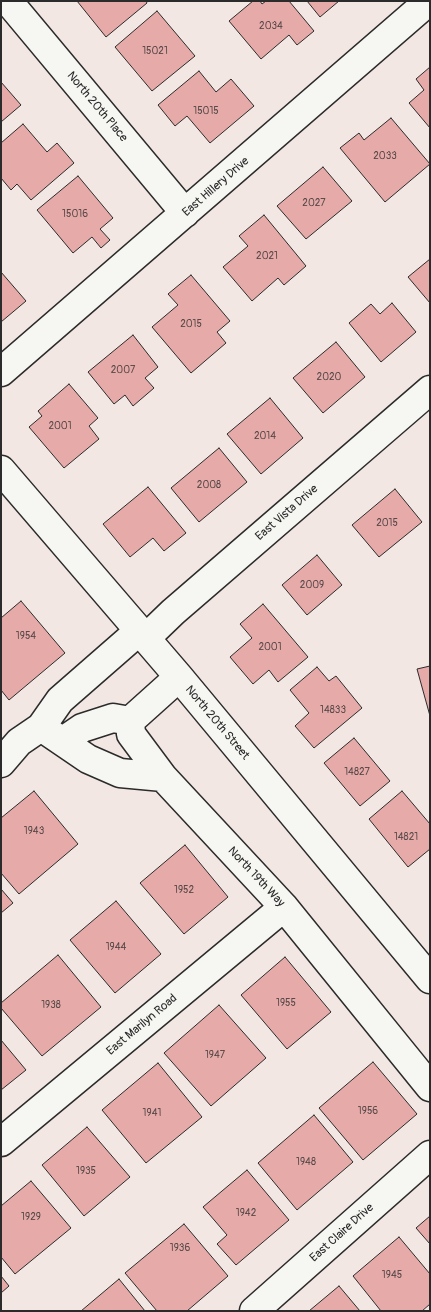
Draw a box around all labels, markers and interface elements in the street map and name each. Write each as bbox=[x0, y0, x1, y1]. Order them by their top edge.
house number: 2034 bbox=[259, 20, 283, 32]
house number: 15021 bbox=[142, 45, 168, 57]
street label: North 20th Place bbox=[64, 69, 130, 145]
house number: 15015 bbox=[193, 105, 219, 117]
house number: 2033 bbox=[373, 150, 397, 162]
street label: East Hillery Drive bbox=[180, 154, 252, 220]
house number: 2027 bbox=[302, 197, 326, 209]
house number: 15016 bbox=[62, 208, 88, 220]
house number: 2021 bbox=[256, 250, 278, 262]
house number: 2015 bbox=[180, 318, 202, 330]
house number: 2007 bbox=[111, 364, 135, 376]
house number: 2020 bbox=[317, 371, 341, 383]
house number: 2001 bbox=[48, 420, 72, 432]
house number: 2014 bbox=[254, 430, 276, 442]
house number: 2008 bbox=[197, 479, 221, 491]
street label: East Vista Drive bbox=[253, 482, 321, 544]
house number: 2015 bbox=[376, 517, 398, 529]
house number: 2009 bbox=[300, 579, 324, 591]
house number: 1954 bbox=[16, 630, 36, 642]
house number: 2001 bbox=[258, 641, 282, 653]
street label: North 20th Street bbox=[182, 683, 252, 763]
house number: 14833 bbox=[320, 704, 346, 716]
house number: 14827 bbox=[344, 766, 370, 778]
house number: 1943 bbox=[24, 825, 44, 837]
house number: 14821 bbox=[394, 831, 418, 843]
street label: North 19th Way bbox=[225, 844, 287, 910]
house number: 1952 bbox=[174, 884, 194, 896]
house number: 1944 bbox=[106, 941, 126, 953]
street label: East Marilyn Road bbox=[104, 991, 180, 1059]
house number: 1955 bbox=[276, 997, 296, 1009]
house number: 1938 bbox=[41, 999, 61, 1011]
house number: 1947 bbox=[205, 1049, 225, 1061]
house number: 1956 bbox=[358, 1105, 378, 1117]
house number: 1941 bbox=[143, 1107, 161, 1119]
house number: 1948 bbox=[296, 1156, 316, 1168]
house number: 1935 bbox=[76, 1165, 96, 1177]
street label: East Claire Drive bbox=[307, 1201, 377, 1265]
house number: 1942 bbox=[236, 1207, 256, 1219]
house number: 1929 bbox=[21, 1211, 41, 1223]
house number: 1936 bbox=[170, 1242, 190, 1254]
house number: 1945 bbox=[382, 1269, 402, 1281]

